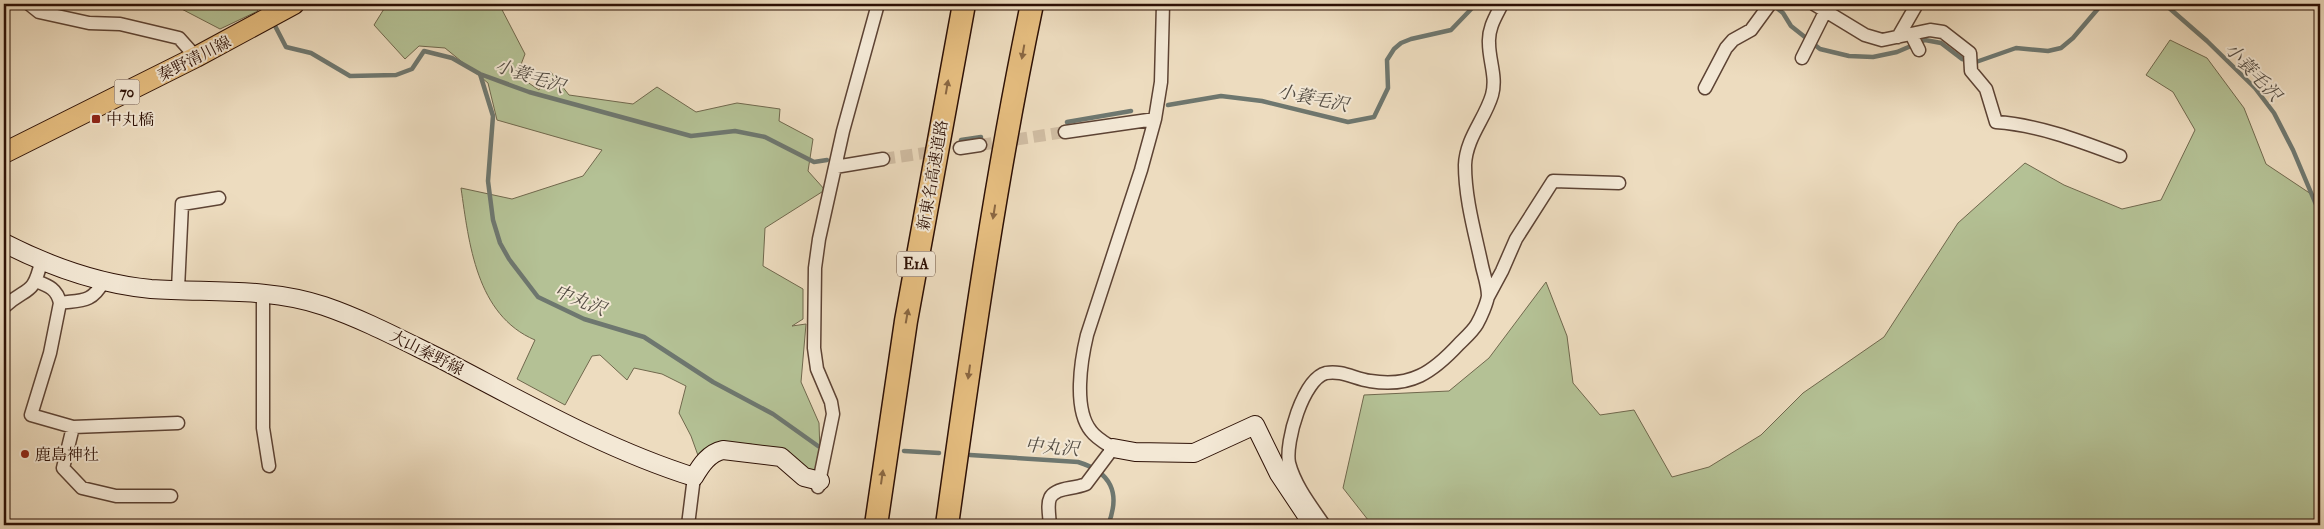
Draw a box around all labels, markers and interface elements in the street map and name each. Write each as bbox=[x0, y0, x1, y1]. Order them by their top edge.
street label: 秦野清川線 bbox=[154, 32, 235, 86]
water label: 小蓑毛沢 bbox=[2220, 38, 2287, 108]
one-way arrow bbox=[1018, 44, 1026, 60]
water label: 小蓑毛沢 bbox=[492, 54, 570, 99]
one-way arrow bbox=[944, 79, 952, 95]
road number: 70 bbox=[114, 80, 140, 104]
water label: 小蓑毛沢 bbox=[1275, 80, 1352, 118]
place label: 中丸橋 bbox=[106, 110, 154, 130]
marker: 中丸橋 bbox=[90, 113, 102, 125]
street label: 新東名高速道路 bbox=[913, 118, 953, 232]
one-way arrow bbox=[989, 204, 997, 220]
road number: E1A bbox=[897, 252, 935, 276]
water label: 中丸沢 bbox=[550, 280, 611, 322]
one-way arrow bbox=[903, 308, 911, 324]
street label: 大山秦野線 bbox=[386, 326, 467, 380]
one-way arrow bbox=[964, 364, 972, 380]
water label: 中丸沢 bbox=[1024, 434, 1082, 461]
place label: 鹿島神社 bbox=[35, 445, 99, 465]
marker: 鹿島神社 bbox=[19, 448, 31, 460]
one-way arrow bbox=[879, 469, 887, 485]

